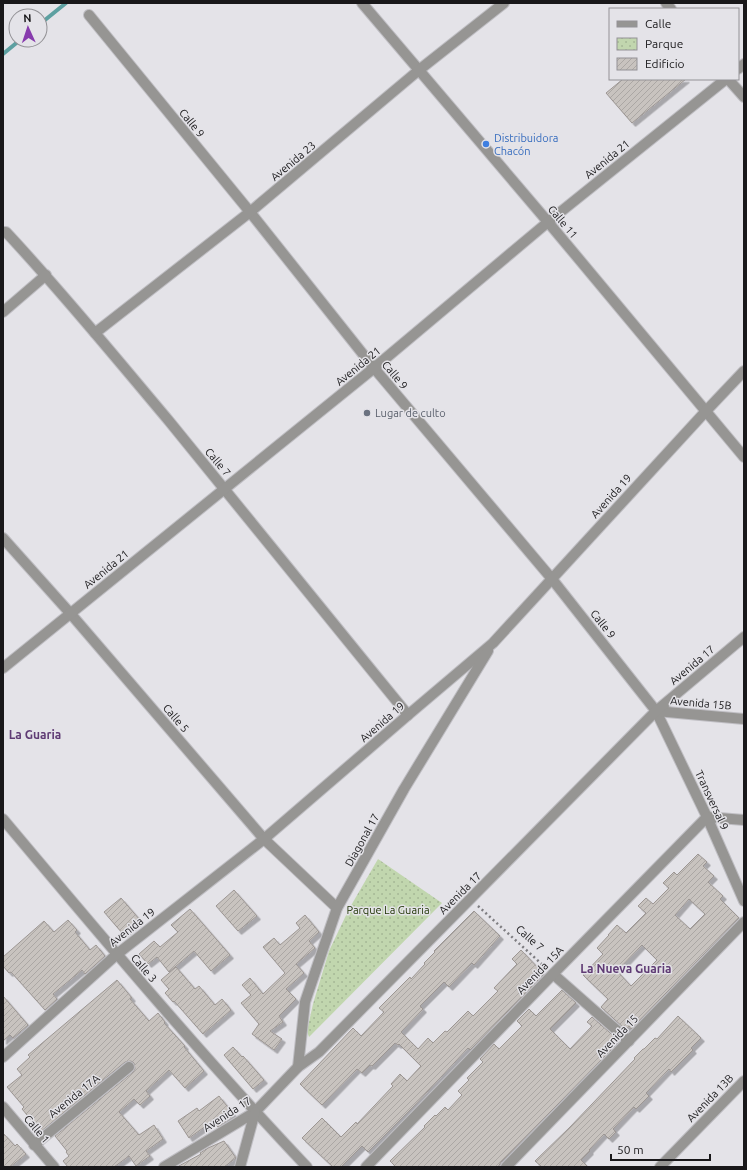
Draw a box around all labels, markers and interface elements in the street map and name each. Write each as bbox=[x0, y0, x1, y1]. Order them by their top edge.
north arrow bbox=[8, 8, 48, 48]
legend bbox=[609, 8, 739, 80]
text: N bbox=[23, 12, 32, 24]
text: Calle bbox=[645, 17, 671, 30]
text: Parque bbox=[645, 37, 683, 50]
text: Edificio bbox=[645, 57, 685, 70]
street label: Calle 9 bbox=[177, 106, 207, 140]
place label: Distribuidora Chacón bbox=[494, 132, 558, 157]
street label: Avenida 21 bbox=[582, 137, 632, 181]
street label: Avenida 23 bbox=[268, 139, 318, 183]
marker: Distribuidora Chacón bbox=[481, 139, 491, 149]
street label: Calle 11 bbox=[546, 203, 580, 241]
street label: Avenida 21 bbox=[333, 344, 383, 388]
street label: Calle 9 bbox=[380, 359, 410, 391]
place label: Lugar de culto bbox=[375, 407, 446, 419]
marker: Lugar de culto bbox=[362, 408, 372, 418]
street label: Calle 7 bbox=[203, 446, 233, 478]
street label: Avenida 19 bbox=[588, 472, 634, 520]
street label: Avenida 21 bbox=[81, 547, 131, 591]
street label: Calle 9 bbox=[588, 607, 618, 641]
street label: Avenida 17 bbox=[667, 643, 717, 687]
street label: Avenida 15B bbox=[670, 694, 732, 712]
street label: Avenida 19 bbox=[358, 700, 406, 744]
street label: Calle 5 bbox=[161, 702, 191, 734]
district label: La Guaria bbox=[9, 728, 61, 741]
street label: Transversal 9 bbox=[693, 768, 731, 832]
street label: Diagonal 17 bbox=[343, 811, 381, 869]
street label: Avenida 17 bbox=[437, 870, 483, 916]
park label: Parque La Guaria bbox=[346, 904, 430, 916]
street label: Avenida 19 bbox=[107, 906, 157, 948]
street label: Calle 7 bbox=[514, 923, 546, 953]
street label: Avenida 15A bbox=[514, 943, 566, 996]
street label: Calle 3 bbox=[129, 952, 159, 984]
district label: La Nueva Guaria bbox=[580, 962, 672, 975]
street label: Avenida 15 bbox=[594, 1012, 640, 1060]
street label: Avenida 17A bbox=[46, 1071, 102, 1120]
street label: Avenida 13B bbox=[684, 1072, 736, 1124]
street label: Avenida 17 bbox=[201, 1094, 253, 1134]
street label: Calle 1 bbox=[22, 1113, 52, 1145]
scale bar bbox=[611, 1136, 710, 1162]
text: 50 m bbox=[617, 1143, 644, 1156]

